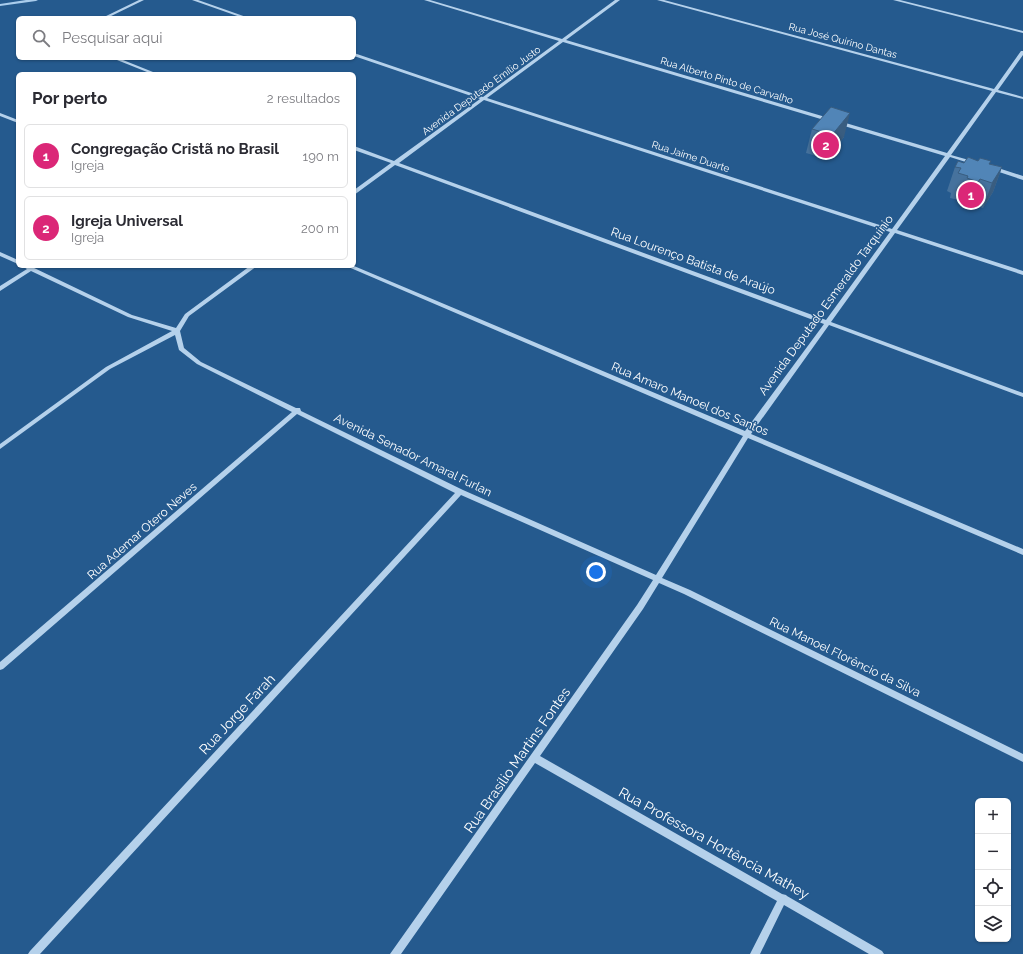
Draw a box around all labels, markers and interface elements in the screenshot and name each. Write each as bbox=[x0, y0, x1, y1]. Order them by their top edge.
search box bbox=[16, 16, 356, 60]
street label: Rua José Quirino Dantas bbox=[788, 21, 898, 60]
icon: search bbox=[30, 27, 52, 49]
text: Pesquisar aqui bbox=[62, 29, 162, 47]
street label: Avenida Deputado Emílio Justo bbox=[420, 44, 543, 137]
street label: Rua Alberto Pinto de Carvalho bbox=[659, 55, 795, 106]
text: Por perto bbox=[32, 88, 107, 108]
text: 2 resultados bbox=[267, 91, 340, 106]
pin: 2 bbox=[813, 130, 839, 160]
street label: Rua Jaime Duarte bbox=[650, 139, 731, 174]
text: Congregação Cristã no Brasil bbox=[71, 140, 279, 158]
text: 1 bbox=[43, 149, 49, 164]
text: 190 m bbox=[303, 149, 339, 164]
text: Igreja bbox=[71, 158, 104, 173]
pin: 1 bbox=[958, 180, 984, 210]
text: Igreja Universal bbox=[71, 212, 183, 230]
street label: Avenida Deputado Esmeraldo Tarquínio bbox=[756, 212, 896, 398]
text: 2 bbox=[42, 221, 50, 236]
text: 200 m bbox=[301, 221, 339, 236]
street label: Rua Lourenço Batista de Araújo bbox=[609, 225, 777, 297]
text: Igreja bbox=[71, 230, 104, 245]
street label: Rua Amaro Manoel dos Santos bbox=[609, 359, 771, 439]
street label: Avenida Senador Amaral Furlan bbox=[332, 411, 494, 499]
street label: Rua Ademar Otero Neves bbox=[84, 480, 200, 582]
your location bbox=[586, 562, 606, 582]
street label: Rua Manoel Florêncio da Silva bbox=[767, 614, 923, 700]
street label: Rua Jorge Farah bbox=[196, 671, 278, 757]
street label: Rua Brasílio Martins Fontes bbox=[461, 684, 574, 836]
street label: Rua Professora Hortência Mathey bbox=[616, 784, 812, 902]
map controls bbox=[975, 798, 1011, 942]
button: + bbox=[975, 798, 1011, 834]
button: − bbox=[975, 834, 1011, 870]
button: locate bbox=[975, 870, 1011, 906]
button: layers bbox=[975, 906, 1011, 942]

